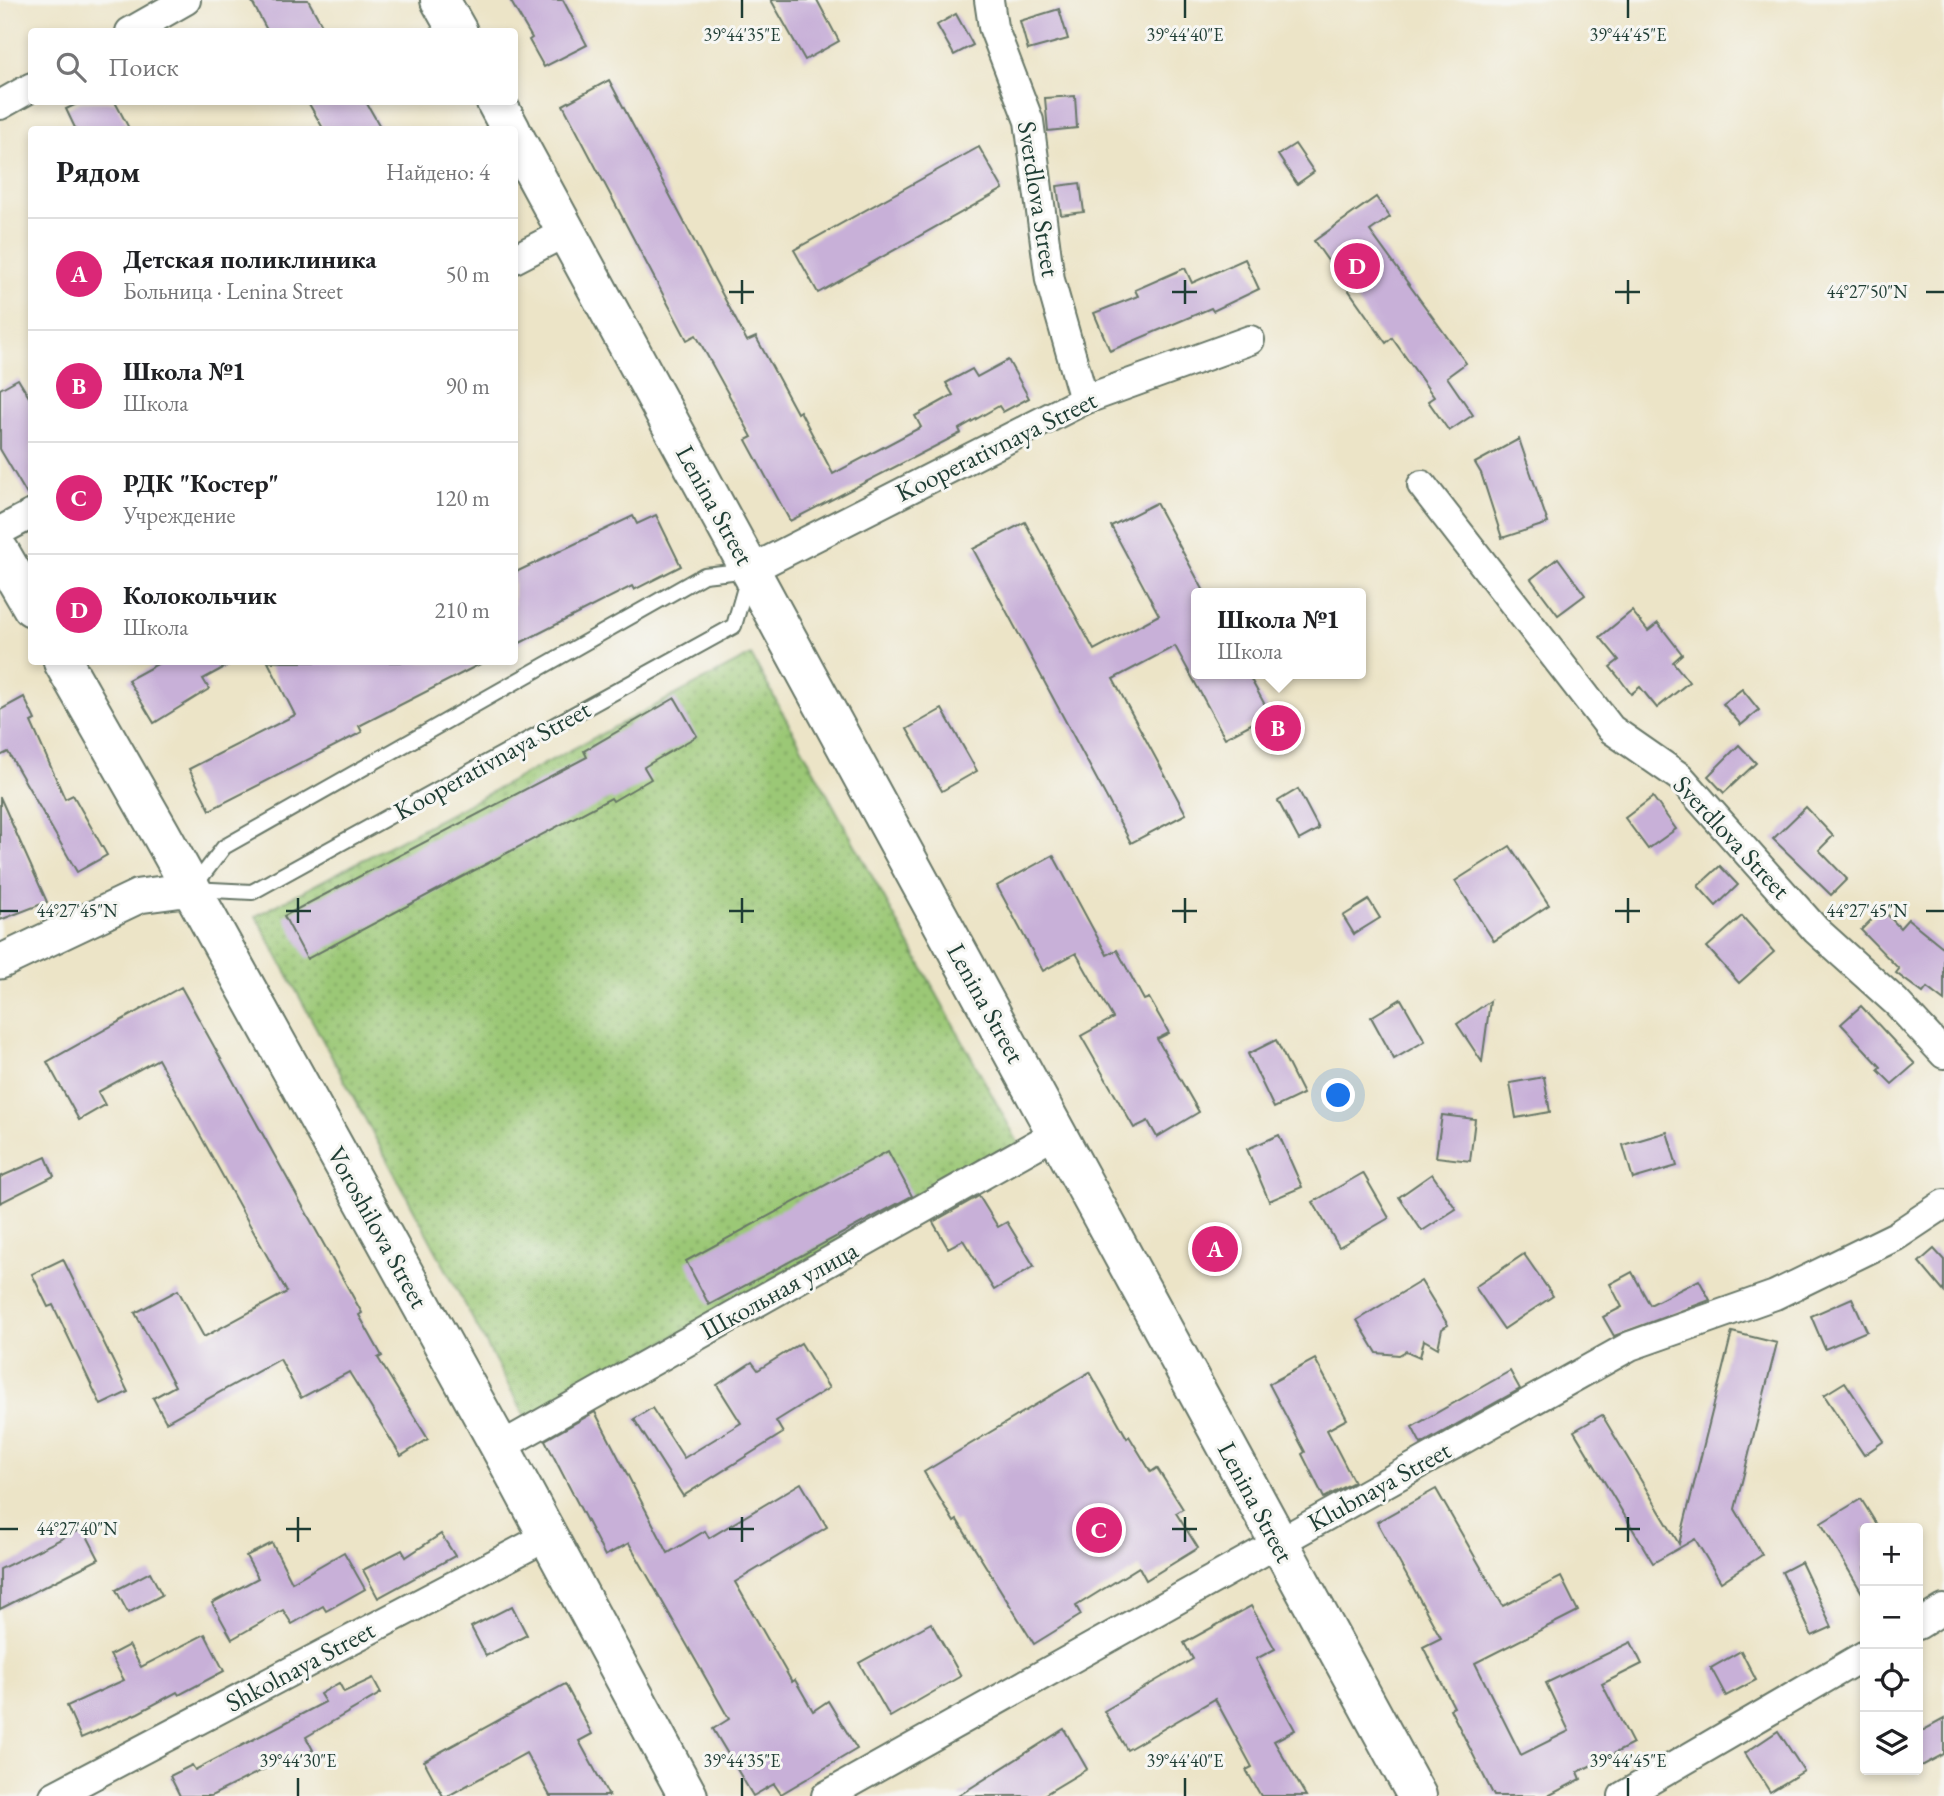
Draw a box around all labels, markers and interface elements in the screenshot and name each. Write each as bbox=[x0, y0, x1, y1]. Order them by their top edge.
text: 39°44'35"E bbox=[704, 23, 780, 46]
text: 39°44'40"E bbox=[1147, 23, 1223, 46]
text: 39°44'45"E bbox=[1590, 23, 1666, 46]
search box bbox=[28, 28, 518, 105]
icon: search bbox=[52, 48, 90, 86]
text: Поиск bbox=[108, 50, 179, 84]
street label: Sverdlova Street bbox=[1010, 119, 1068, 279]
text: Рядом bbox=[56, 152, 140, 191]
text: Найдено: 4 bbox=[386, 157, 490, 187]
pin: D bbox=[1334, 240, 1380, 292]
text: Детская поликлиника bbox=[123, 242, 377, 276]
text: A bbox=[71, 259, 87, 289]
text: 50 m bbox=[445, 259, 490, 289]
text: Больница · Lenina Street bbox=[123, 276, 343, 306]
text: 44°27'50"N bbox=[1827, 280, 1908, 303]
text: Школа №1 bbox=[123, 354, 246, 388]
text: B bbox=[72, 371, 86, 401]
text: 90 m bbox=[445, 371, 490, 401]
street label: Kooperativnaya Street bbox=[890, 383, 1102, 509]
text: Школа bbox=[123, 388, 188, 418]
street label: Lenina Street bbox=[668, 439, 762, 571]
text: РДК "Костер" bbox=[123, 466, 279, 500]
text: C bbox=[71, 483, 87, 513]
text: 120 m bbox=[434, 483, 490, 513]
text: Учреждение bbox=[123, 500, 236, 530]
text: Колокольчик bbox=[123, 578, 277, 612]
popup bbox=[1191, 588, 1366, 679]
text: D bbox=[70, 595, 88, 625]
text: 210 m bbox=[434, 595, 490, 625]
text: Школа №1 bbox=[1217, 602, 1340, 636]
text: Школа bbox=[123, 612, 188, 642]
text: Школа bbox=[1217, 636, 1283, 666]
street label: Kooperativnaya Street bbox=[388, 692, 596, 828]
pin: B bbox=[1255, 702, 1301, 754]
street label: Sverdlova Street bbox=[1666, 768, 1798, 906]
text: 44°27'45"N bbox=[37, 899, 118, 922]
text: 44°27'45"N bbox=[1827, 899, 1908, 922]
street label: Lenina Street bbox=[939, 937, 1033, 1069]
your location bbox=[1321, 1078, 1355, 1112]
street label: Voroshilova Street bbox=[320, 1140, 436, 1314]
pin: A bbox=[1192, 1223, 1238, 1275]
street label: Школьная улица bbox=[694, 1232, 864, 1347]
street label: Klubnaya Street bbox=[1301, 1433, 1457, 1539]
street label: Lenina Street bbox=[1210, 1436, 1302, 1568]
pin: C bbox=[1076, 1504, 1122, 1556]
text: 44°27'40"N bbox=[37, 1517, 118, 1540]
map controls bbox=[1860, 1523, 1923, 1775]
button: + bbox=[1860, 1523, 1923, 1586]
button: − bbox=[1860, 1586, 1923, 1649]
street label: Shkolnaya Street bbox=[220, 1613, 380, 1719]
button: locate bbox=[1860, 1649, 1923, 1712]
button: layers bbox=[1860, 1712, 1923, 1775]
text: 39°44'30"E bbox=[260, 1749, 336, 1772]
text: 39°44'35"E bbox=[704, 1749, 780, 1772]
text: 39°44'40"E bbox=[1147, 1749, 1223, 1772]
text: 39°44'45"E bbox=[1590, 1749, 1666, 1772]

